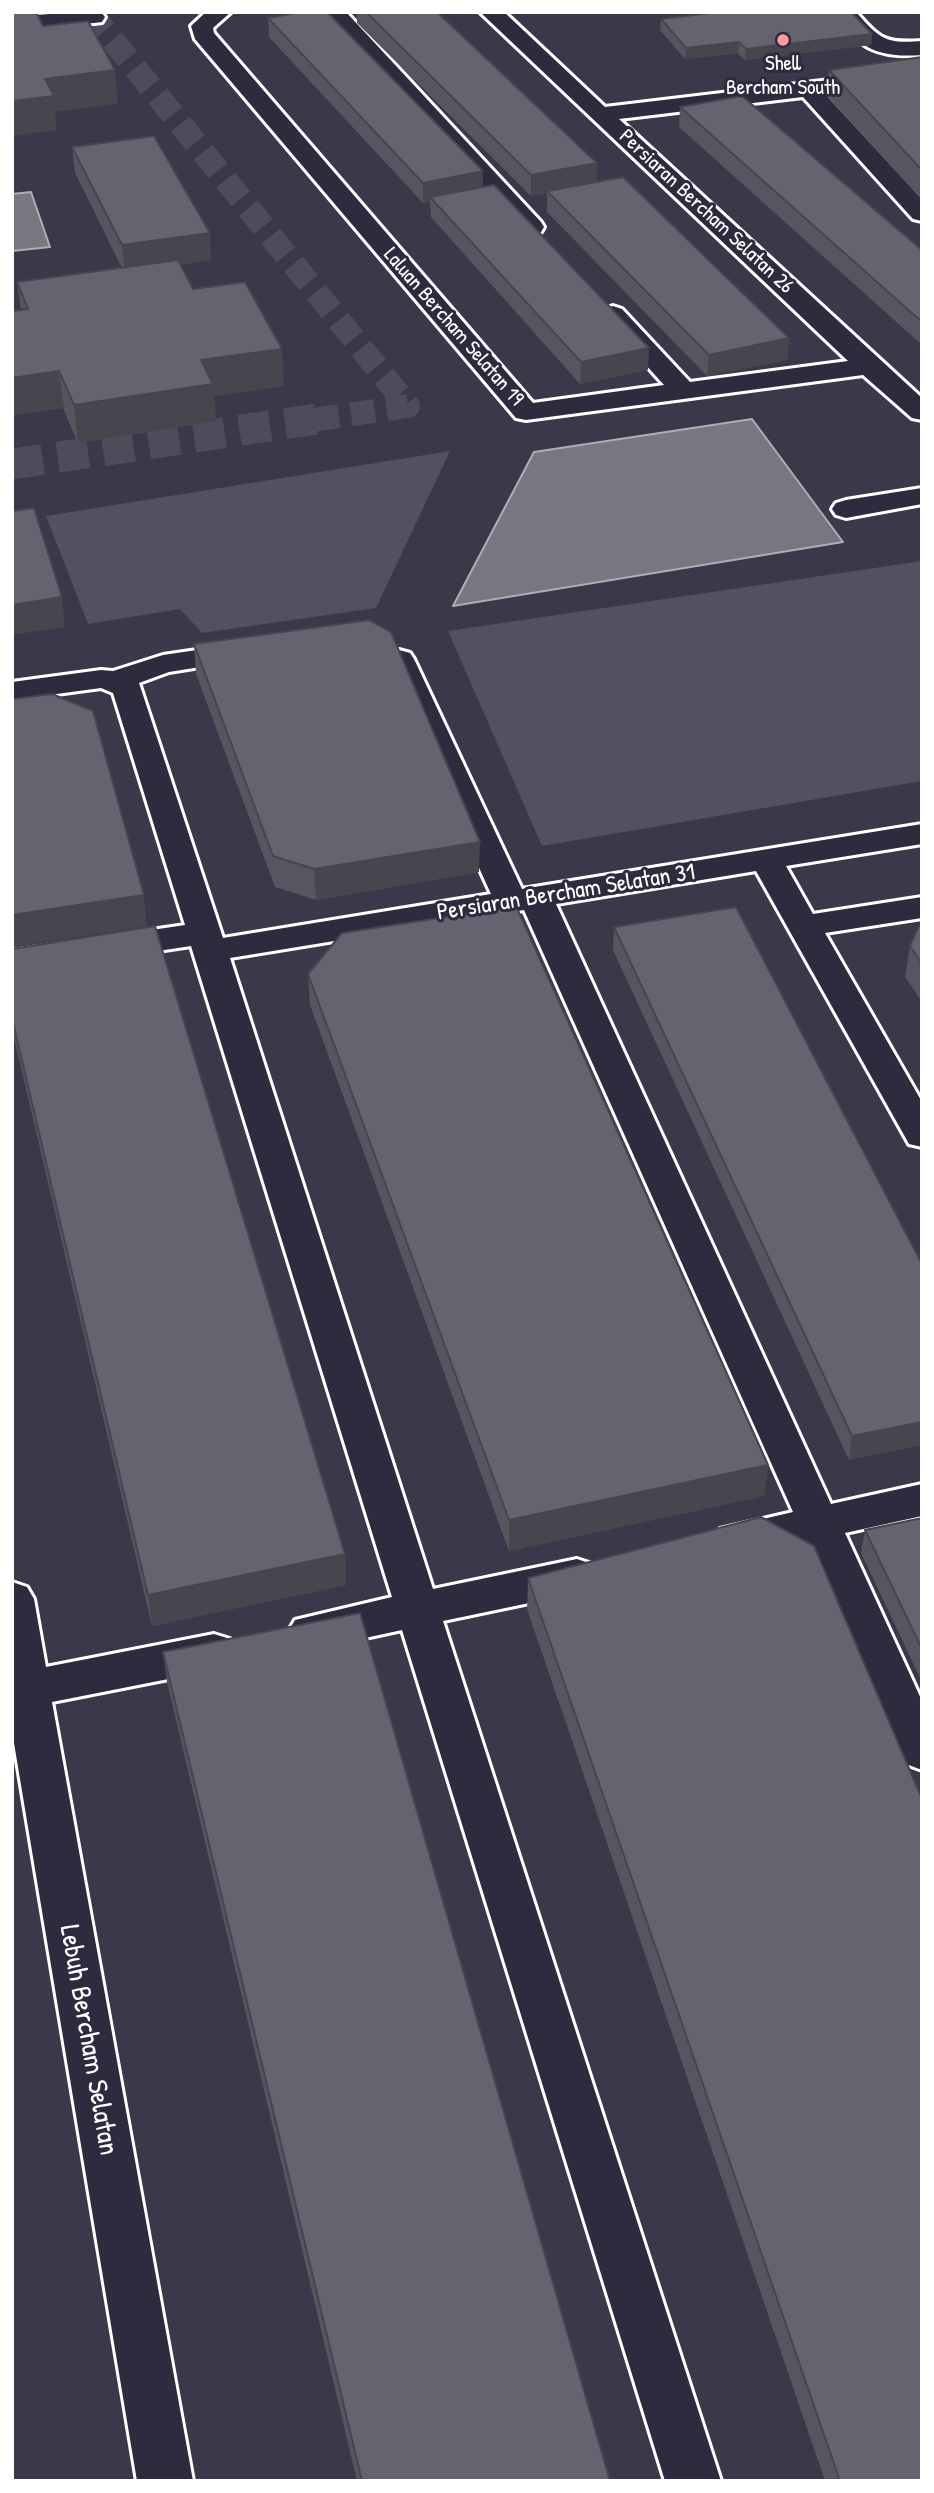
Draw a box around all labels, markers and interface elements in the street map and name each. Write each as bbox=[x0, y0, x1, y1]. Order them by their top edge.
marker: Shell Bercham South bbox=[775, 32, 791, 48]
place label: Shell Bercham South bbox=[726, 51, 840, 101]
street label: Persiaran Bercham Selatan 26 bbox=[614, 125, 798, 299]
street label: Laluan Bercham Selatan 19 bbox=[378, 243, 528, 411]
street label: Persiaran Bercham Selatan 31 bbox=[435, 858, 697, 928]
street label: Lebuh Bercham Selatan bbox=[51, 1922, 125, 2158]

